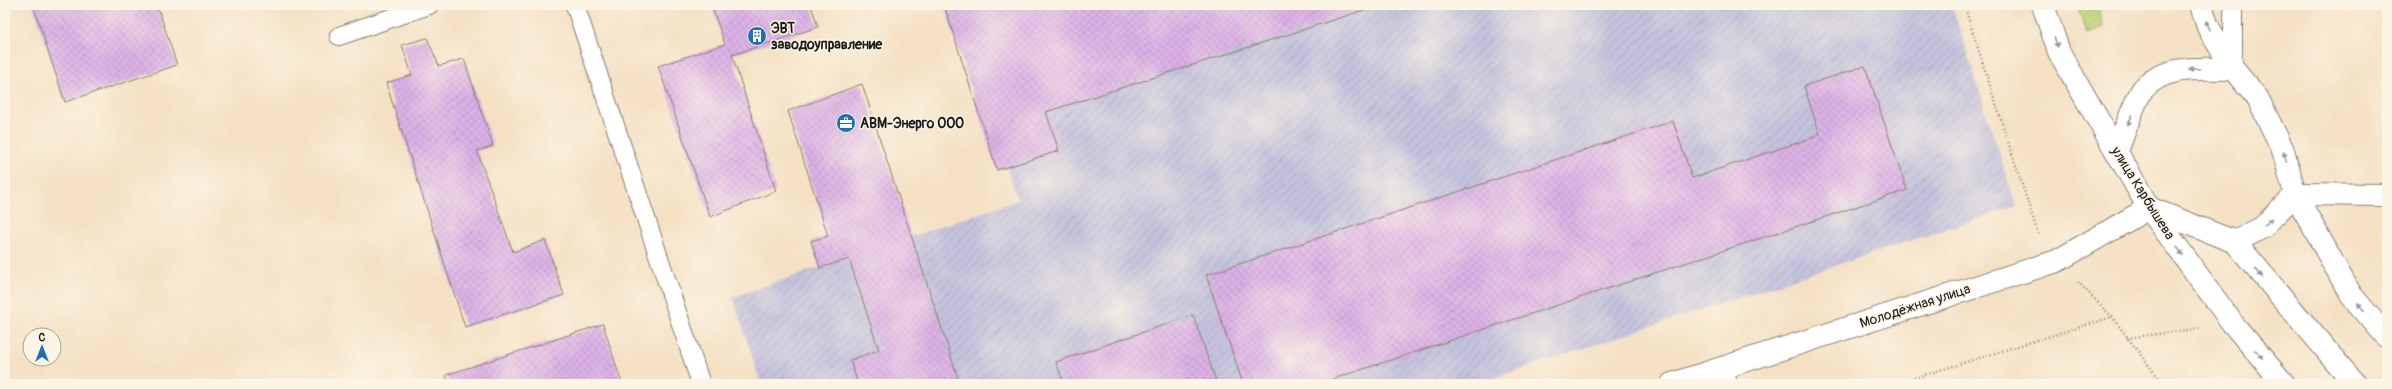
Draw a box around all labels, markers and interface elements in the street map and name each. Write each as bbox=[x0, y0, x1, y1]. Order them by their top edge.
place label: ЭВТ заводоуправление bbox=[771, 20, 883, 53]
one-way arrow bbox=[2205, 20, 2211, 31]
building icon: ЭВТ заводоуправление bbox=[746, 25, 768, 47]
one-way arrow bbox=[2053, 36, 2059, 48]
one-way arrow bbox=[2187, 66, 2200, 72]
office icon: АВМ-Энерго ООО bbox=[835, 112, 857, 134]
place label: АВМ-Энерго ООО bbox=[860, 115, 964, 132]
one-way arrow bbox=[2126, 115, 2132, 127]
street label: улица Карбышева bbox=[2107, 143, 2178, 243]
one-way arrow bbox=[2282, 150, 2288, 162]
one-way arrow bbox=[2263, 217, 2273, 227]
one-way arrow bbox=[2176, 245, 2184, 256]
one-way arrow bbox=[2255, 267, 2264, 278]
street label: Молодёжная улица bbox=[1858, 280, 1972, 332]
one-way arrow bbox=[2357, 302, 2366, 312]
north arrow bbox=[22, 327, 62, 367]
text: С bbox=[39, 331, 46, 344]
one-way arrow bbox=[2254, 349, 2263, 359]

